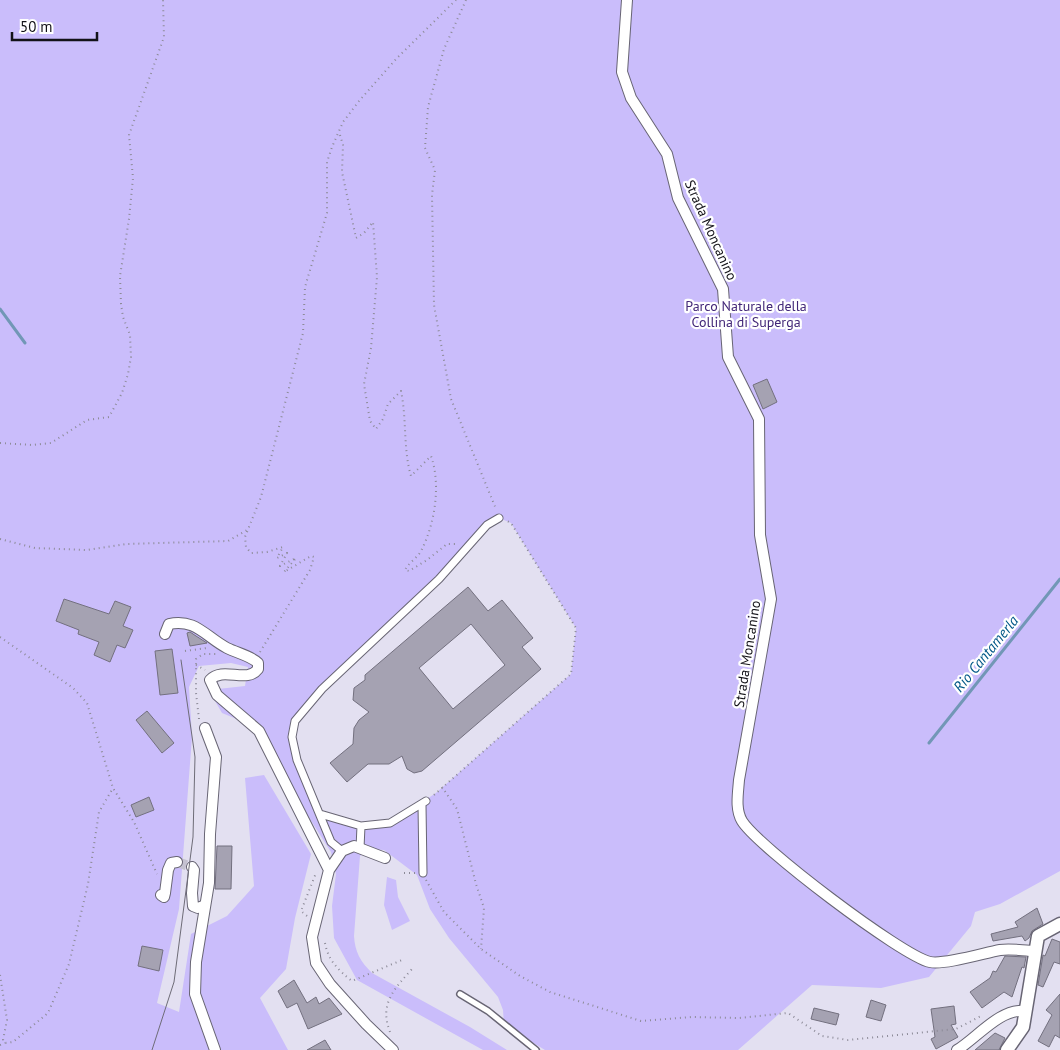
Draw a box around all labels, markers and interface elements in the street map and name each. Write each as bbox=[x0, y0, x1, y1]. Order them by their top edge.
scale bar bbox=[12, 10, 98, 42]
text: 50 m bbox=[20, 17, 53, 36]
street label: Strada Moncanino bbox=[681, 177, 741, 283]
park label: Parco Naturale della Collina di Superga bbox=[685, 297, 807, 331]
street label: Strada Moncanino bbox=[730, 599, 764, 709]
water label: Rio Cantamerla bbox=[949, 611, 1023, 696]

